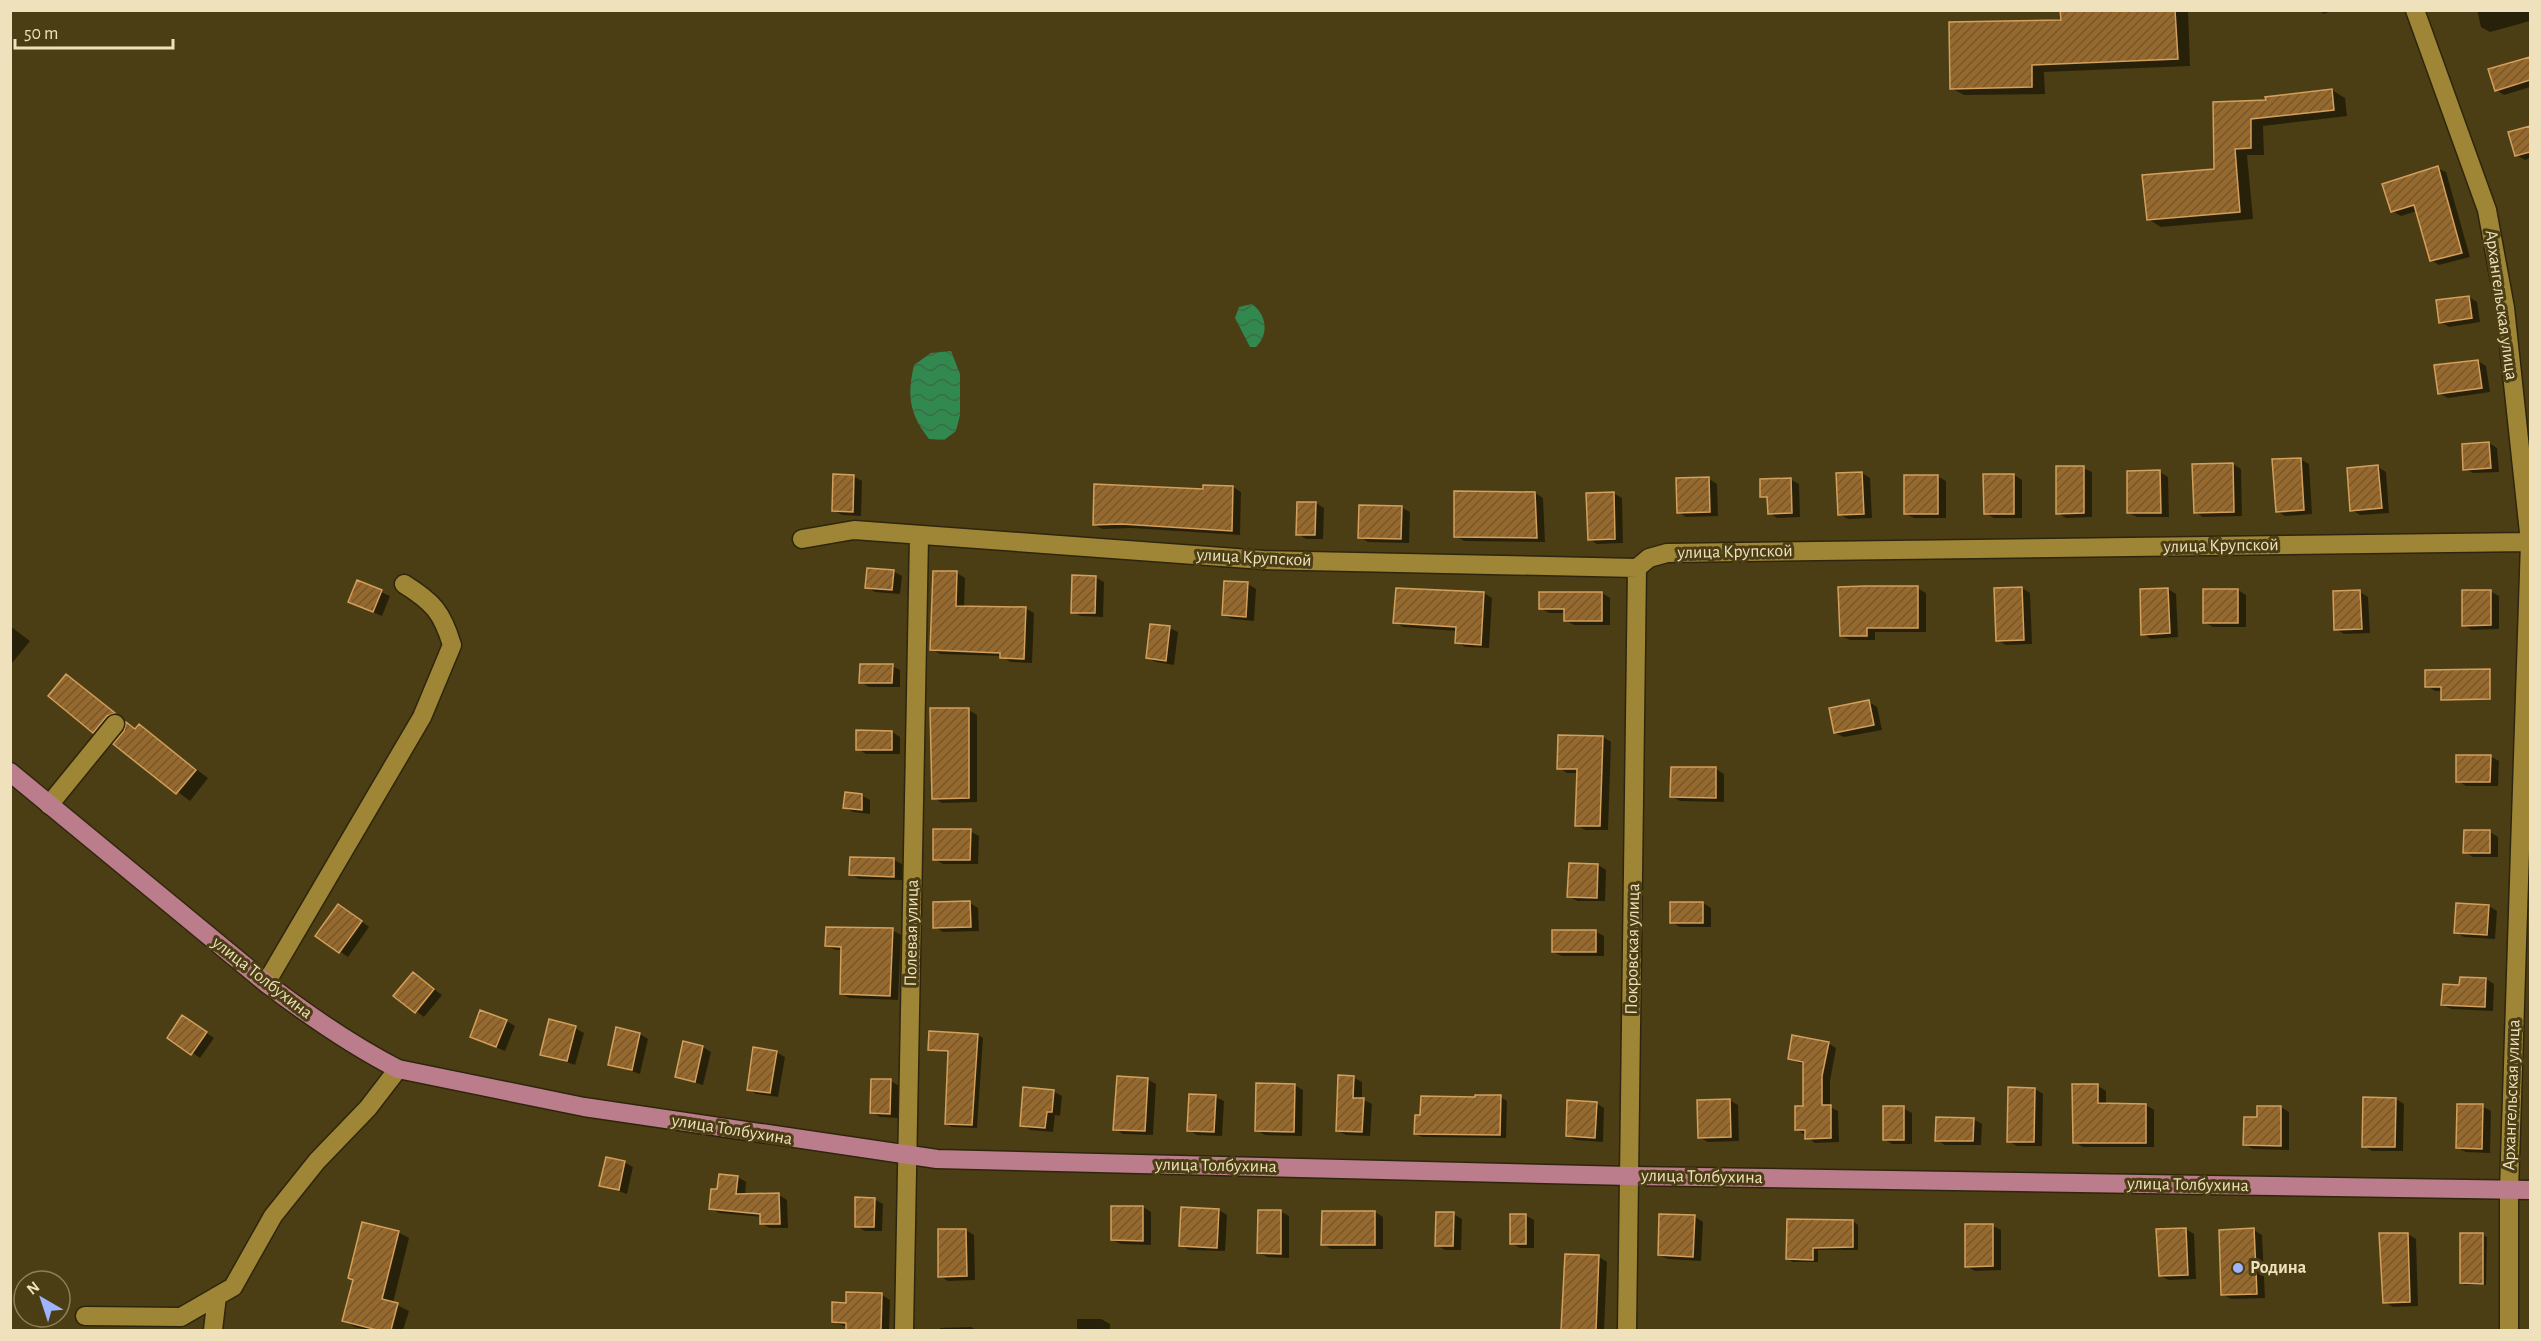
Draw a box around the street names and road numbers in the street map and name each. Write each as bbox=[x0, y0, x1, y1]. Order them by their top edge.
street label: Архангельская улица bbox=[2482, 229, 2520, 381]
street label: улица Крупской bbox=[2162, 536, 2279, 556]
street label: улица Крупской bbox=[1676, 542, 1793, 562]
street label: улица Крупской bbox=[1195, 546, 1312, 570]
street label: Полевая улица bbox=[902, 879, 922, 987]
street label: Покровская улица bbox=[1623, 883, 1643, 1015]
street label: улица Толбухина bbox=[208, 932, 316, 1023]
street label: Архангельская улица bbox=[2500, 1019, 2524, 1171]
street label: улица Толбухина bbox=[670, 1110, 794, 1148]
street label: улица Толбухина bbox=[1154, 1155, 1277, 1176]
street label: улица Толбухина bbox=[1640, 1166, 1763, 1187]
street label: улица Толбухина bbox=[2126, 1174, 2249, 1195]

